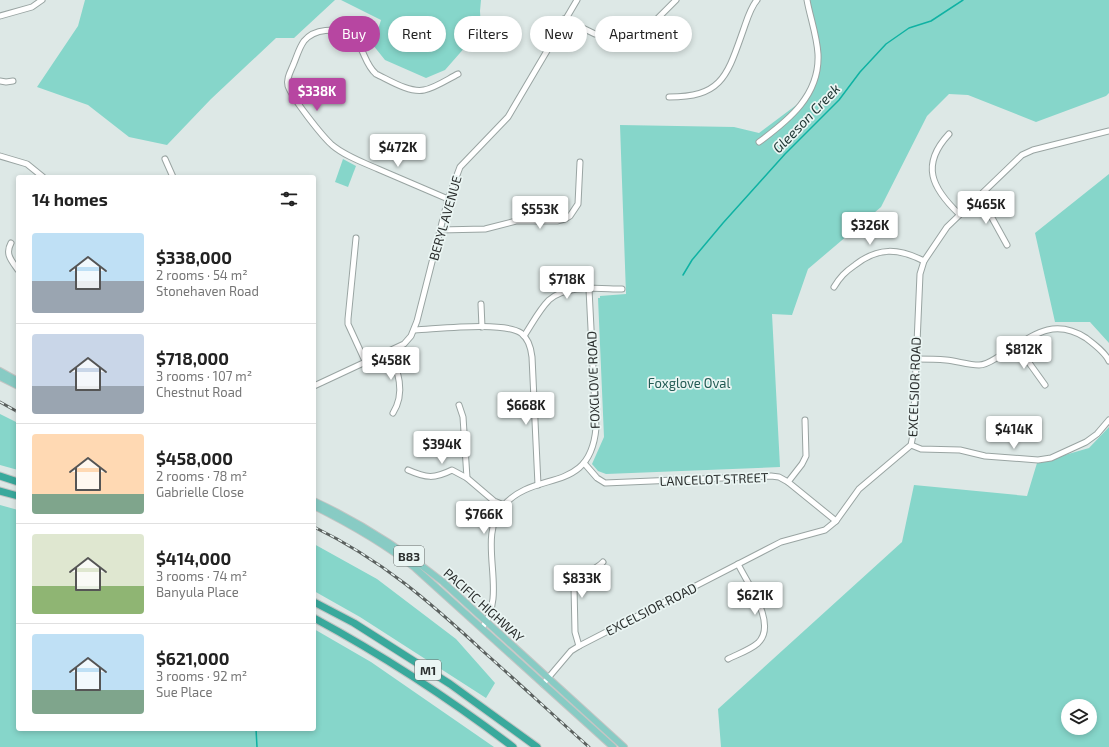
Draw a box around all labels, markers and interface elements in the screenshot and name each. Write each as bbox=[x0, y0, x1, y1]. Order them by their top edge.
chip: Buy bbox=[328, 16, 380, 52]
chip: Rent bbox=[388, 16, 446, 52]
chip: Filters bbox=[454, 16, 522, 52]
chip: New bbox=[530, 16, 587, 52]
chip: Apartment bbox=[595, 16, 692, 52]
pin: $338K bbox=[289, 78, 345, 112]
water label: Gleeson Creek bbox=[769, 80, 843, 156]
text: $338K bbox=[298, 83, 336, 99]
pin: $472K bbox=[370, 134, 426, 168]
text: $472K bbox=[379, 139, 417, 155]
street label: BERYL AVENUE bbox=[425, 174, 465, 262]
icon: filters bbox=[278, 188, 300, 210]
text: 14 homes bbox=[32, 189, 108, 209]
pin: $465K bbox=[958, 191, 1014, 225]
pin: $553K bbox=[512, 196, 568, 230]
text: $465K bbox=[967, 196, 1005, 212]
text: $553K bbox=[521, 201, 559, 217]
pin: $326K bbox=[842, 212, 898, 246]
text: $326K bbox=[851, 217, 889, 233]
text: $338,000 bbox=[156, 247, 232, 267]
icon: home bbox=[64, 249, 112, 297]
pin: $718K bbox=[539, 266, 595, 300]
text: 2 rooms · 54 m² bbox=[156, 267, 248, 283]
text: $718K bbox=[549, 271, 585, 287]
text: Stonehaven Road bbox=[156, 283, 259, 299]
street label: FOXGLOVE ROAD bbox=[583, 331, 603, 429]
pin: $812K bbox=[996, 336, 1052, 370]
street label: EXCELSIOR ROAD bbox=[904, 337, 924, 437]
text: $812K bbox=[1005, 341, 1043, 357]
pin: $458K bbox=[363, 347, 419, 381]
text: $718,000 bbox=[156, 348, 229, 368]
icon: home bbox=[64, 350, 112, 398]
text: $458K bbox=[371, 352, 411, 368]
text: 3 rooms · 107 m² bbox=[156, 368, 252, 384]
park label: Foxglove Oval bbox=[648, 375, 730, 391]
text: Chestnut Road bbox=[156, 384, 242, 400]
pin: $668K bbox=[498, 392, 554, 426]
text: $668K bbox=[506, 397, 546, 413]
pin: $414K bbox=[986, 416, 1042, 450]
text: $414K bbox=[995, 421, 1033, 437]
pin: $394K bbox=[414, 431, 470, 465]
text: $394K bbox=[422, 436, 462, 452]
text: $458,000 bbox=[156, 448, 233, 468]
icon: home bbox=[64, 450, 112, 498]
text: 2 rooms · 78 m² bbox=[156, 468, 247, 484]
street label: LANCELOT STREET bbox=[659, 469, 769, 489]
text: Gabrielle Close bbox=[156, 484, 244, 500]
pin: $766K bbox=[456, 501, 512, 535]
text: $766K bbox=[465, 506, 503, 522]
road number: B83 bbox=[394, 546, 424, 566]
text: $414,000 bbox=[156, 548, 231, 568]
icon: home bbox=[64, 550, 112, 598]
street label: PACIFIC HIGHWAY bbox=[441, 565, 528, 646]
pin: $833K bbox=[554, 565, 610, 599]
text: 3 rooms · 74 m² bbox=[156, 568, 247, 584]
text: $833K bbox=[563, 570, 601, 586]
street label: EXCELSIOR ROAD bbox=[603, 579, 699, 639]
pin: $621K bbox=[727, 582, 783, 616]
text: Banyula Place bbox=[156, 584, 239, 600]
text: $621K bbox=[737, 587, 773, 603]
text: $621,000 bbox=[156, 648, 229, 668]
icon: home bbox=[64, 650, 112, 698]
road number: M1 bbox=[415, 660, 441, 680]
text: 3 rooms · 92 m² bbox=[156, 668, 247, 684]
text: Sue Place bbox=[156, 684, 213, 700]
map controls bbox=[1061, 699, 1097, 735]
button: layers bbox=[1061, 699, 1097, 735]

